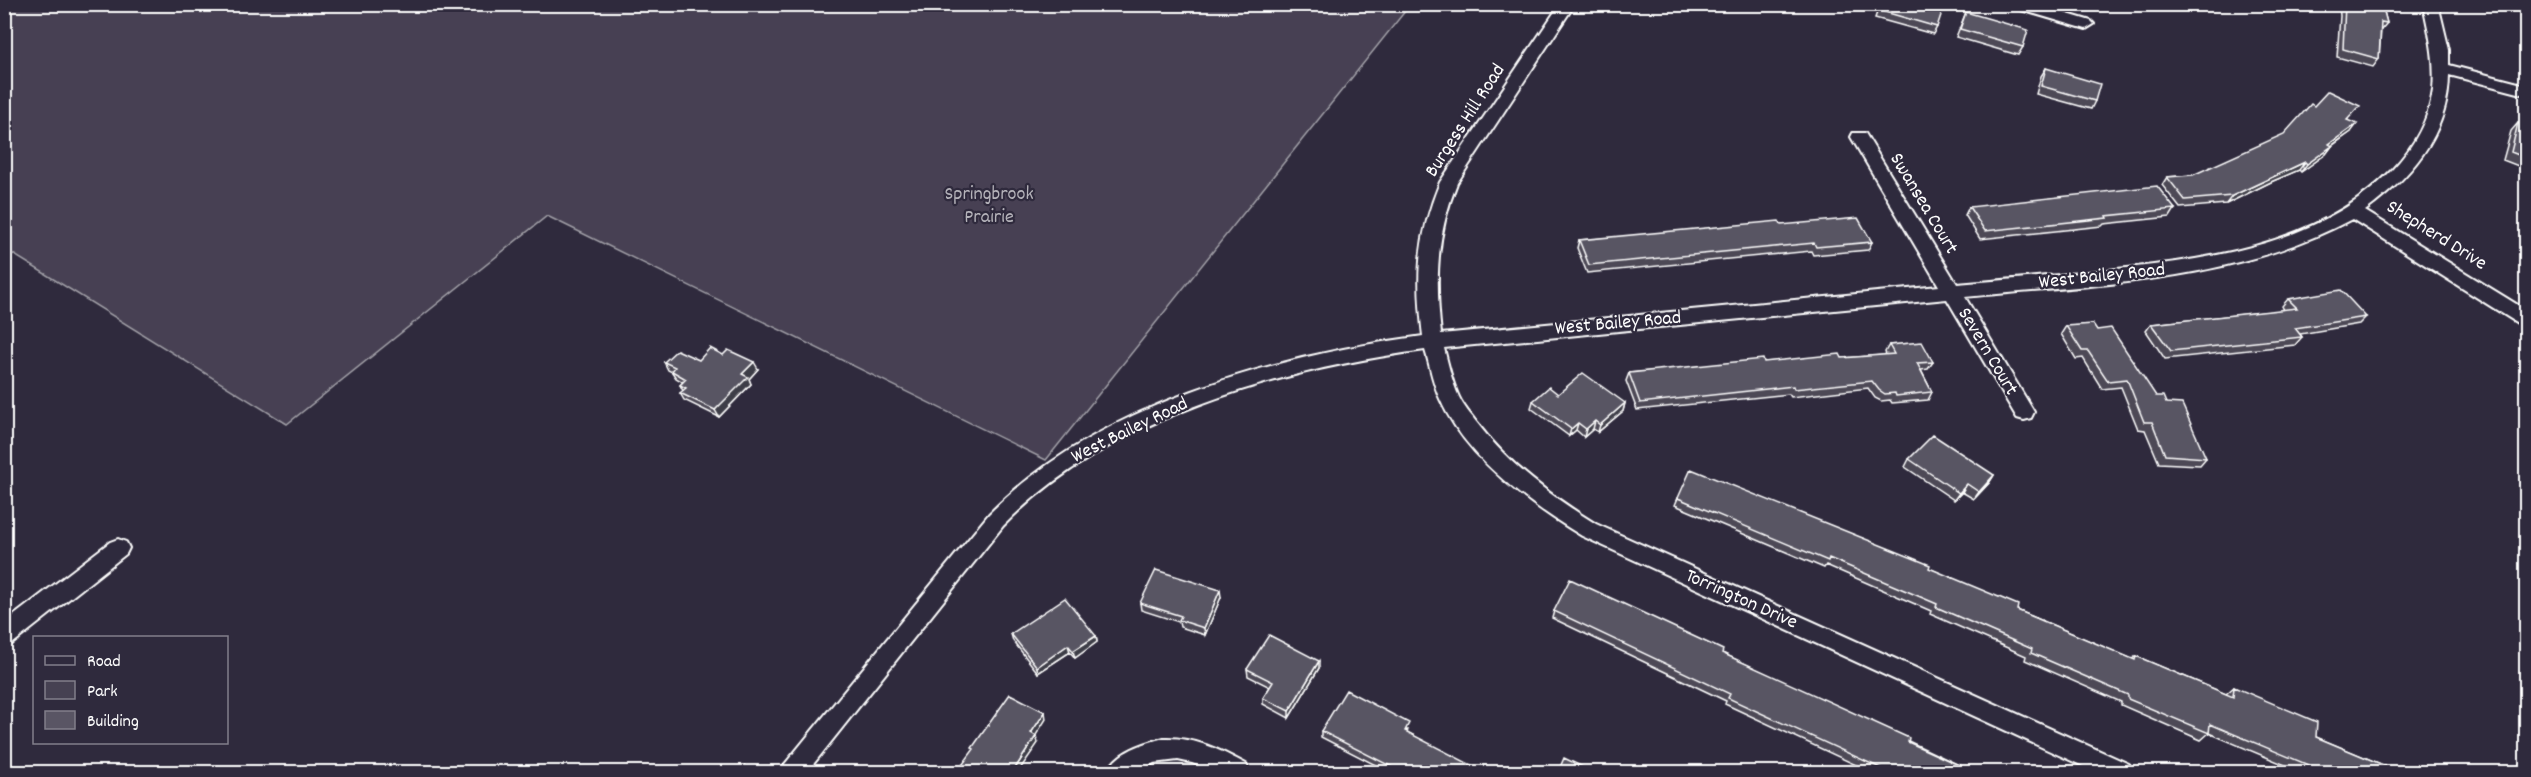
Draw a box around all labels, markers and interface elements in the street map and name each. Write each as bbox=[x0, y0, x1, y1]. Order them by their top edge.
street label: Burgess Hill Road bbox=[1419, 59, 1513, 183]
street label: Swansea Court bbox=[1882, 148, 1964, 260]
park label: Springbrook Prairie bbox=[944, 181, 1034, 232]
street label: Shepherd Drive bbox=[2380, 194, 2492, 278]
street label: West Bailey Road bbox=[2037, 256, 2167, 298]
street label: Severn Court bbox=[1950, 303, 2024, 401]
street label: West Bailey Road bbox=[1554, 305, 1682, 343]
street label: West Bailey Road bbox=[1067, 391, 1193, 471]
street label: Torrington Drive bbox=[1680, 563, 1802, 637]
legend bbox=[33, 636, 228, 744]
text: Road bbox=[87, 650, 121, 675]
text: Park bbox=[87, 680, 118, 705]
text: Building bbox=[87, 710, 139, 735]

